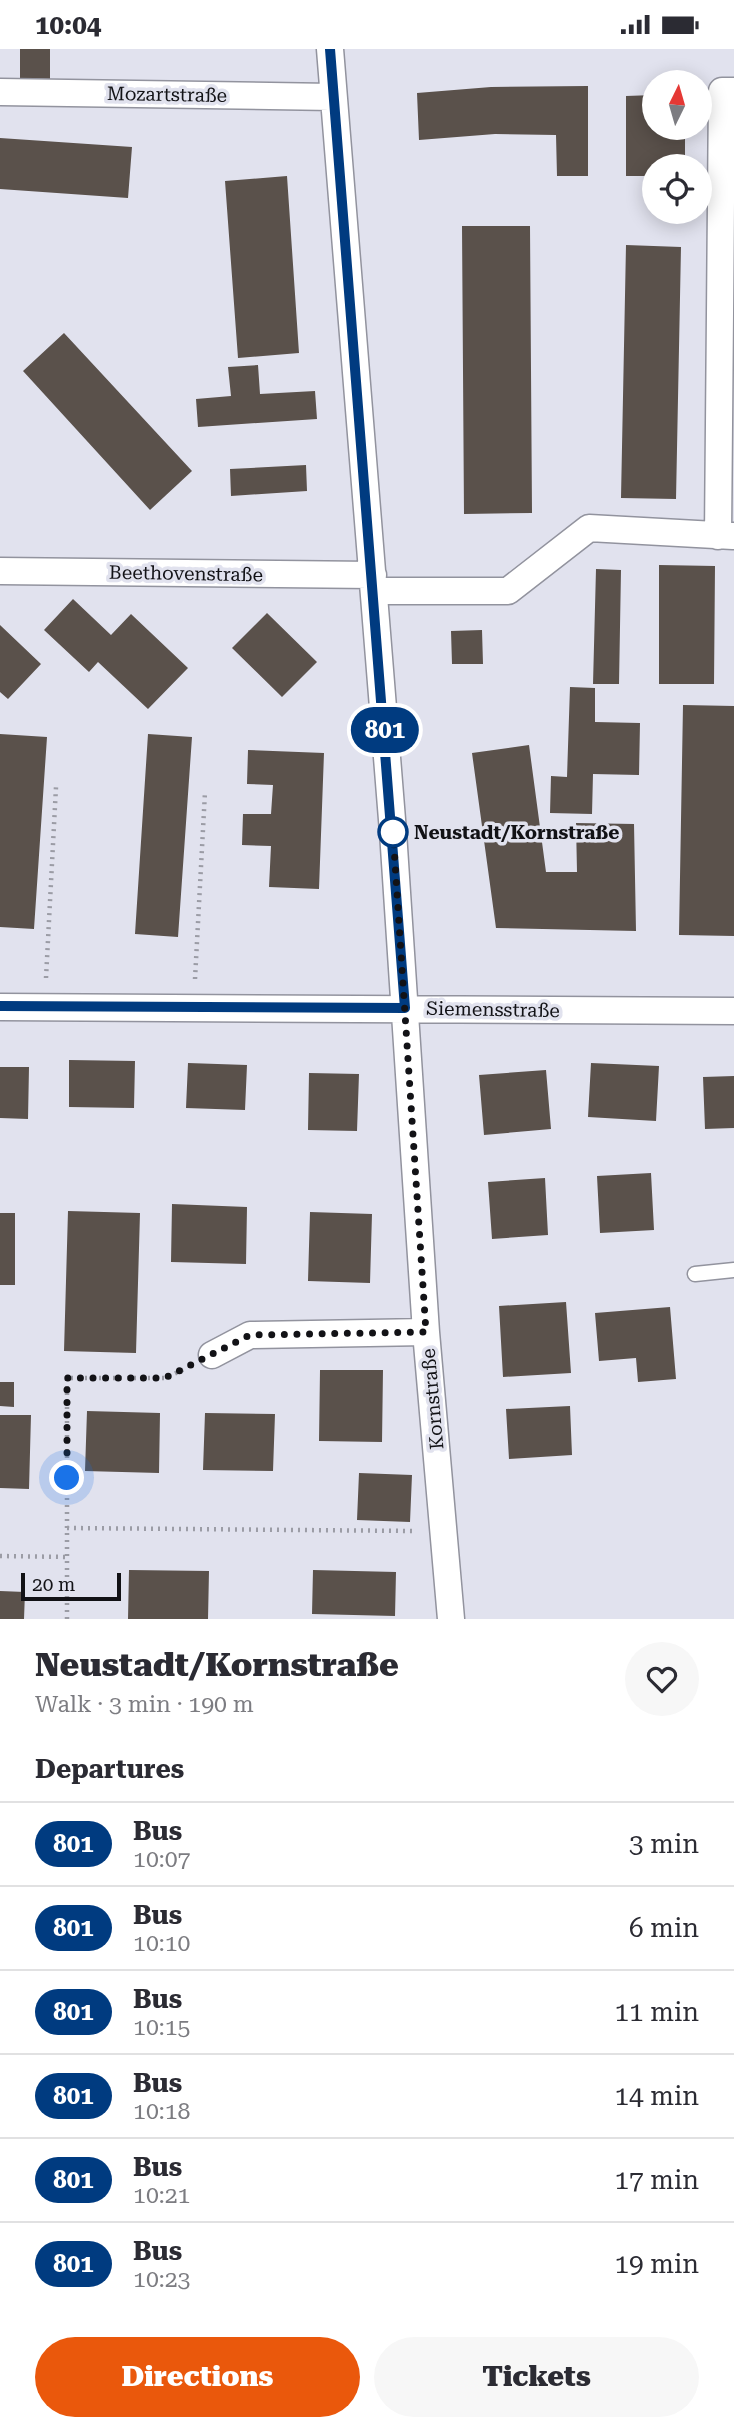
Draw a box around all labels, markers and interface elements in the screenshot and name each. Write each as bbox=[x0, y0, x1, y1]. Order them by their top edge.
text: 10:04 bbox=[35, 10, 101, 40]
north arrow bbox=[642, 70, 712, 140]
map controls bbox=[642, 70, 712, 224]
street label: Mozartstraße bbox=[107, 82, 227, 107]
button: locate bbox=[642, 154, 712, 224]
street label: Beethovenstraße bbox=[109, 561, 263, 586]
line badge: 801 bbox=[345, 707, 425, 753]
text: 801 bbox=[365, 716, 405, 744]
marker: Neustadt/Kornstraße bbox=[378, 817, 408, 847]
place label: Neustadt/Kornstraße bbox=[414, 821, 619, 844]
street label: Siemensstraße bbox=[426, 997, 560, 1022]
street label: Kornstraße bbox=[417, 1347, 448, 1451]
your location bbox=[49, 1460, 84, 1495]
scale bar bbox=[21, 1570, 121, 1602]
text: 20 m bbox=[32, 1573, 75, 1596]
button: heart bbox=[625, 1642, 699, 1716]
text: Neustadt/Kornstraße bbox=[35, 1645, 399, 1684]
text: Walk · 3 min · 190 m bbox=[35, 1691, 254, 1718]
text: Departures bbox=[35, 1754, 184, 1784]
text: Bus bbox=[133, 1816, 182, 1846]
text: 3 min bbox=[629, 1829, 699, 1859]
text: 801 bbox=[53, 1830, 94, 1858]
text: 10:07 bbox=[133, 1846, 190, 1873]
text: Bus bbox=[133, 1900, 182, 1930]
text: 6 min bbox=[629, 1913, 699, 1943]
text: 801 bbox=[53, 1914, 94, 1942]
text: 10:10 bbox=[133, 1930, 190, 1957]
text: Bus bbox=[133, 1984, 182, 2014]
text: 11 min bbox=[615, 1997, 699, 2027]
text: 801 bbox=[53, 1998, 94, 2026]
text: 10:15 bbox=[133, 2014, 190, 2041]
text: Bus bbox=[133, 2068, 182, 2098]
text: 14 min bbox=[615, 2081, 699, 2111]
text: 801 bbox=[53, 2082, 94, 2110]
text: 10:18 bbox=[133, 2098, 190, 2125]
text: Bus bbox=[133, 2152, 182, 2182]
text: 17 min bbox=[615, 2165, 699, 2195]
text: 801 bbox=[53, 2166, 94, 2194]
text: 10:21 bbox=[133, 2182, 190, 2209]
text: Bus bbox=[133, 2236, 182, 2266]
text: 19 min bbox=[615, 2249, 699, 2279]
text: 801 bbox=[53, 2250, 94, 2278]
text: 10:23 bbox=[133, 2266, 190, 2293]
button: Directions bbox=[35, 2337, 360, 2417]
button: Tickets bbox=[374, 2337, 699, 2417]

